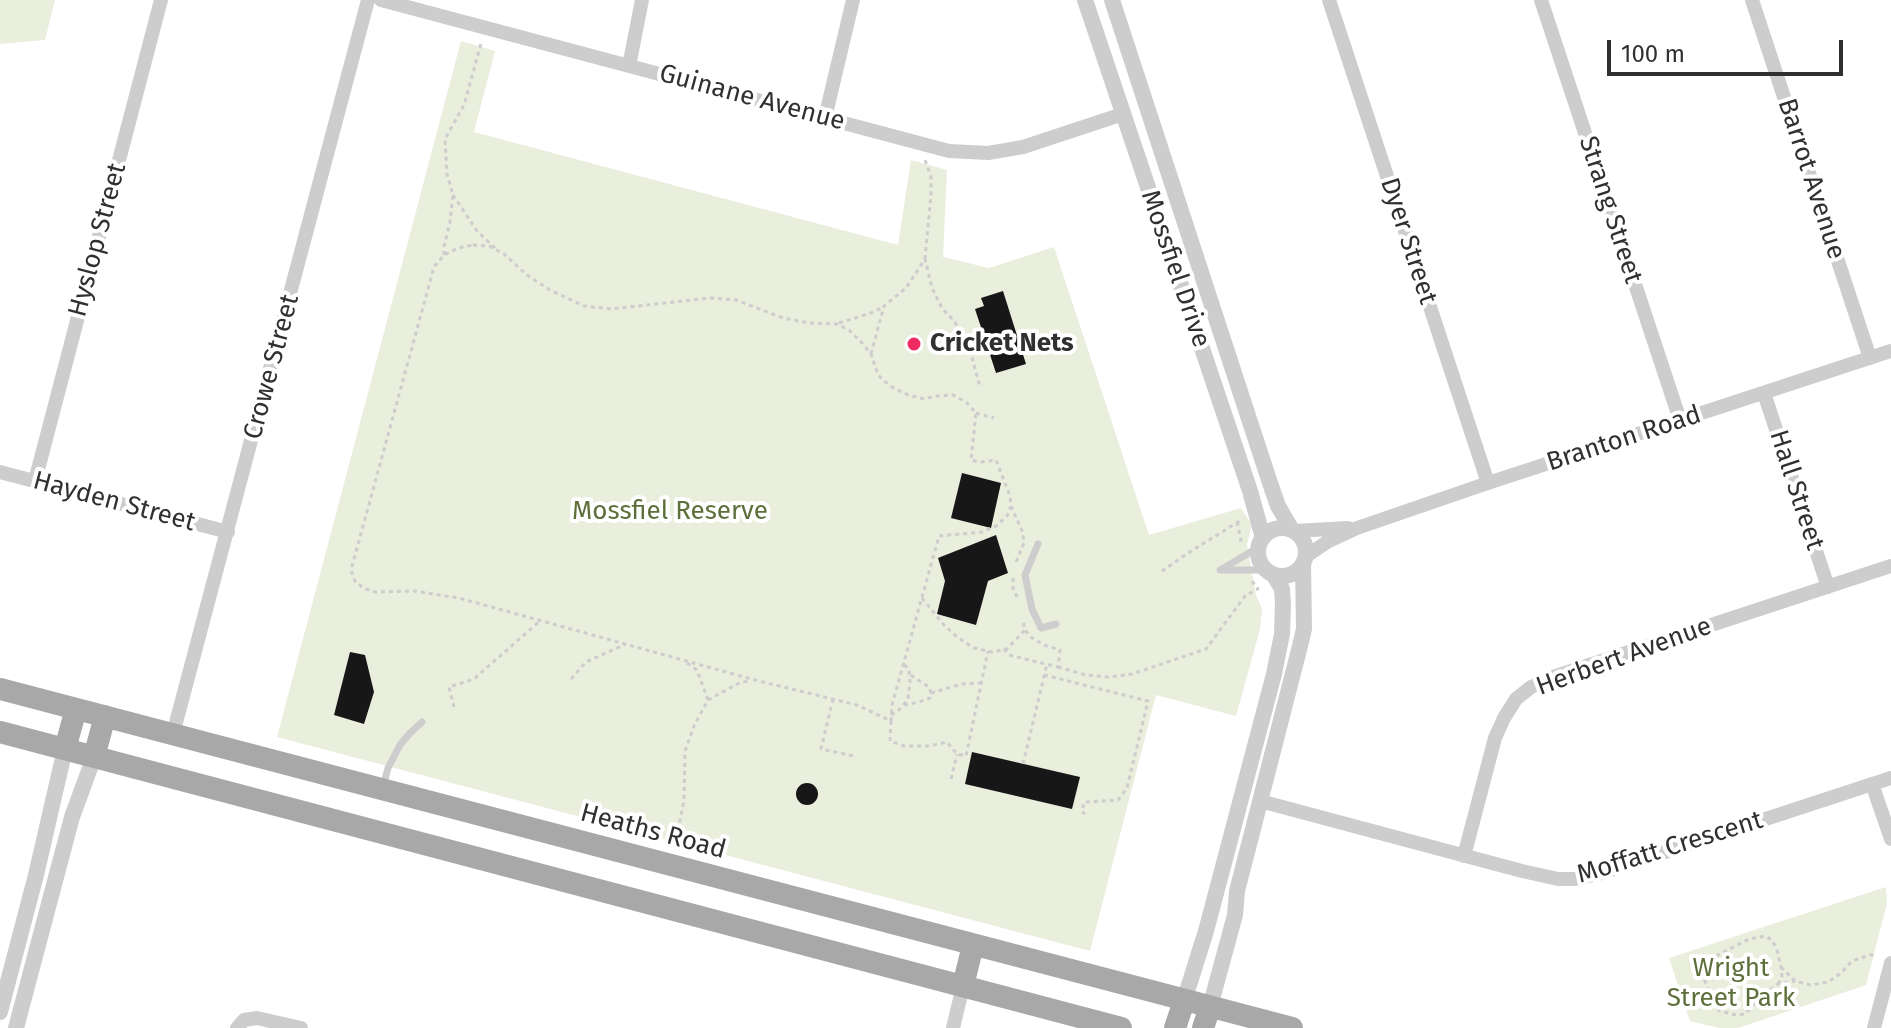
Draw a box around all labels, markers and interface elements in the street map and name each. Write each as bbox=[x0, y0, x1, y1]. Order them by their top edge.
scale bar bbox=[1611, 24, 1847, 74]
text: 100 m bbox=[1621, 40, 1685, 68]
street label: Guinane Avenue bbox=[656, 58, 848, 138]
street label: Barrot Avenue bbox=[1770, 95, 1852, 263]
street label: Strang Street bbox=[1572, 132, 1648, 288]
street label: Hyslop Street bbox=[62, 160, 134, 320]
street label: Dyer Street bbox=[1373, 174, 1443, 308]
street label: Mossfiel Drive bbox=[1134, 186, 1216, 352]
street label: Crowe Street bbox=[238, 291, 306, 443]
place label: Cricket Nets bbox=[930, 328, 1074, 360]
marker: Cricket Nets bbox=[905, 335, 923, 353]
street label: Branton Road bbox=[1543, 399, 1705, 479]
street label: Hall Street bbox=[1762, 426, 1830, 554]
street label: Hayden Street bbox=[30, 465, 198, 539]
park label: Mossfiel Reserve bbox=[572, 496, 768, 528]
street label: Herbert Avenue bbox=[1532, 611, 1716, 703]
street label: Heaths Road bbox=[577, 798, 729, 866]
street label: Moffatt Crescent bbox=[1573, 805, 1767, 891]
park label: Wright Street Park bbox=[1667, 953, 1795, 1014]

